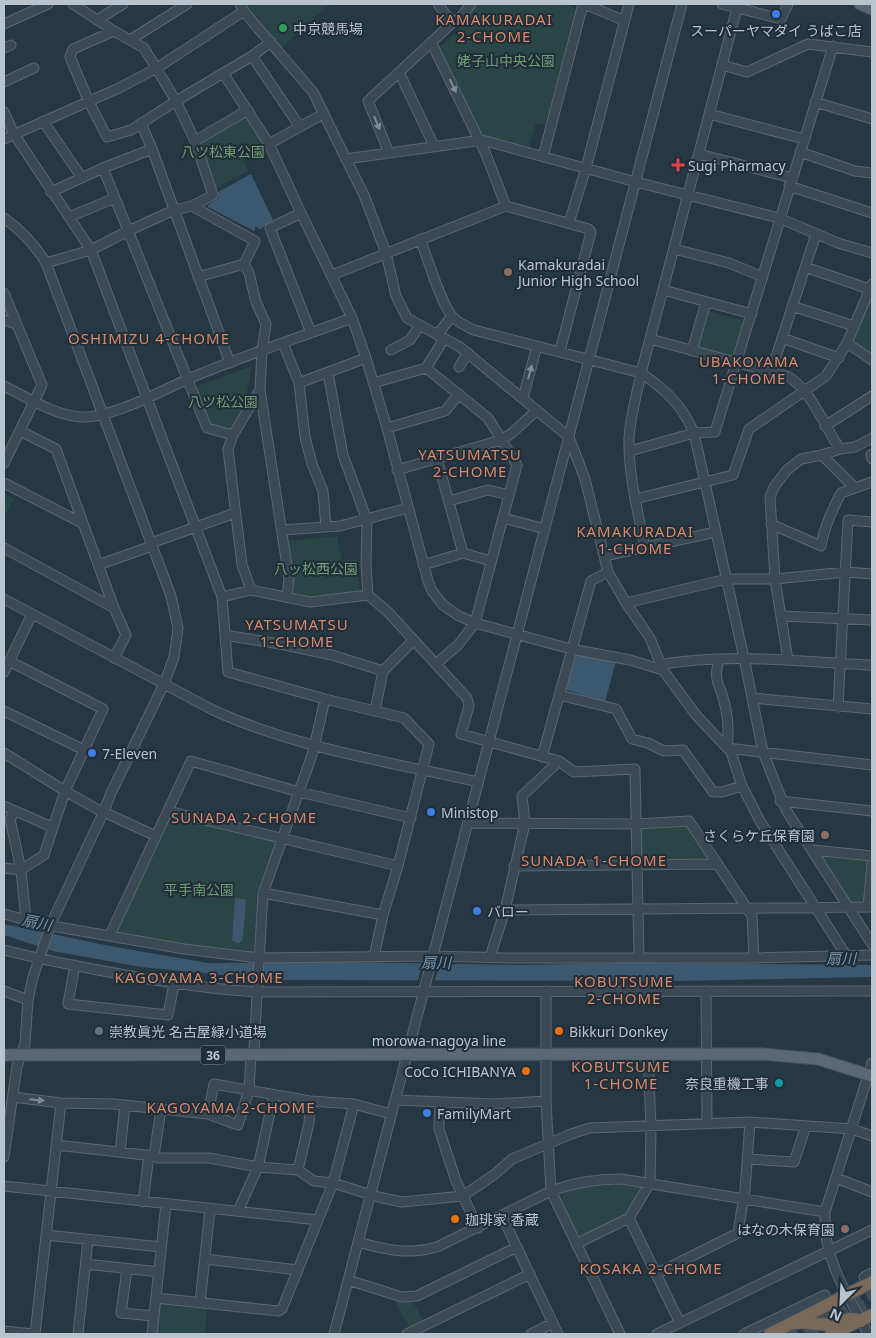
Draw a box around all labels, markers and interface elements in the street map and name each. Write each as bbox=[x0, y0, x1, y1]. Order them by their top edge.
marker: スーパーヤマダイ うばこ店 bbox=[770, 8, 782, 20]
district label: KAMAKURADAI 2-CHOME bbox=[435, 9, 553, 46]
place label: 中京競馬場 bbox=[293, 19, 363, 38]
place label: スーパーヤマダイ うばこ店 bbox=[690, 21, 862, 40]
marker: 中京競馬場 bbox=[277, 22, 289, 34]
park label: 姥子山中央公園 bbox=[457, 51, 555, 70]
one-way arrow bbox=[449, 79, 457, 93]
one-way arrow bbox=[373, 116, 381, 130]
park label: 八ツ松東公園 bbox=[181, 142, 265, 161]
place label: Sugi Pharmacy bbox=[688, 156, 787, 175]
marker: Sugi Pharmacy bbox=[672, 159, 684, 171]
place label: Kamakuradai Junior High School bbox=[516, 255, 639, 290]
marker: Kamakuradai Junior High School bbox=[502, 266, 514, 278]
district label: OSHIMIZU 4-CHOME bbox=[68, 328, 230, 348]
district label: UBAKOYAMA 1-CHOME bbox=[699, 351, 799, 388]
one-way arrow bbox=[527, 364, 535, 379]
park label: 八ツ松公園 bbox=[188, 392, 258, 411]
district label: YATSUMATSU 2-CHOME bbox=[418, 444, 522, 481]
district label: KAMAKURADAI 1-CHOME bbox=[576, 521, 694, 558]
park label: 八ッ松西公園 bbox=[274, 559, 358, 578]
district label: YATSUMATSU 1-CHOME bbox=[245, 614, 349, 651]
place label: 7-Eleven bbox=[102, 744, 157, 763]
marker: 7-Eleven bbox=[86, 747, 98, 759]
place label: Ministop bbox=[441, 803, 498, 822]
marker: Ministop bbox=[425, 806, 437, 818]
district label: SUNADA 2-CHOME bbox=[171, 807, 317, 827]
place label: さくらケ丘保育園 bbox=[703, 826, 815, 845]
marker: さくらケ丘保育園 bbox=[819, 829, 831, 841]
district label: SUNADA 1-CHOME bbox=[521, 850, 667, 870]
park label: 平手南公園 bbox=[164, 880, 234, 899]
place label: バロー bbox=[487, 902, 529, 921]
marker: バロー bbox=[471, 905, 483, 917]
water label: 扇川 bbox=[20, 909, 56, 935]
water label: 扇川 bbox=[826, 948, 858, 968]
water label: 扇川 bbox=[421, 952, 453, 972]
district label: KAGOYAMA 3-CHOME bbox=[115, 967, 284, 987]
district label: KOBUTSUME 2-CHOME bbox=[574, 971, 674, 1008]
place label: 崇教眞光 名古屋緑小道場 bbox=[109, 1022, 267, 1041]
place label: Bikkuri Donkey bbox=[569, 1022, 669, 1041]
marker: 崇教眞光 名古屋緑小道場 bbox=[93, 1025, 105, 1037]
marker: Bikkuri Donkey bbox=[553, 1025, 565, 1037]
street label: morowa-nagoya line bbox=[372, 1031, 506, 1050]
road number: 36 bbox=[200, 1046, 226, 1064]
district label: KOBUTSUME 1-CHOME bbox=[571, 1056, 671, 1093]
place label: CoCo ICHIBANYA bbox=[404, 1062, 516, 1081]
marker: CoCo ICHIBANYA bbox=[520, 1065, 532, 1077]
place label: 奈良重機工事 bbox=[685, 1074, 769, 1093]
marker: 奈良重機工事 bbox=[773, 1077, 785, 1089]
one-way arrow bbox=[29, 1096, 45, 1104]
district label: KAGOYAMA 2-CHOME bbox=[147, 1097, 316, 1117]
place label: FamilyMart bbox=[437, 1104, 511, 1123]
marker: FamilyMart bbox=[421, 1107, 433, 1119]
place label: 珈琲家 香蔵 bbox=[465, 1210, 539, 1229]
marker: 珈琲家 香蔵 bbox=[449, 1213, 461, 1225]
place label: はなの木保育園 bbox=[737, 1220, 835, 1239]
marker: はなの木保育園 bbox=[839, 1223, 851, 1235]
district label: KOSAKA 2-CHOME bbox=[580, 1258, 722, 1278]
north arrow bbox=[816, 1278, 866, 1328]
text: N bbox=[826, 1304, 845, 1326]

